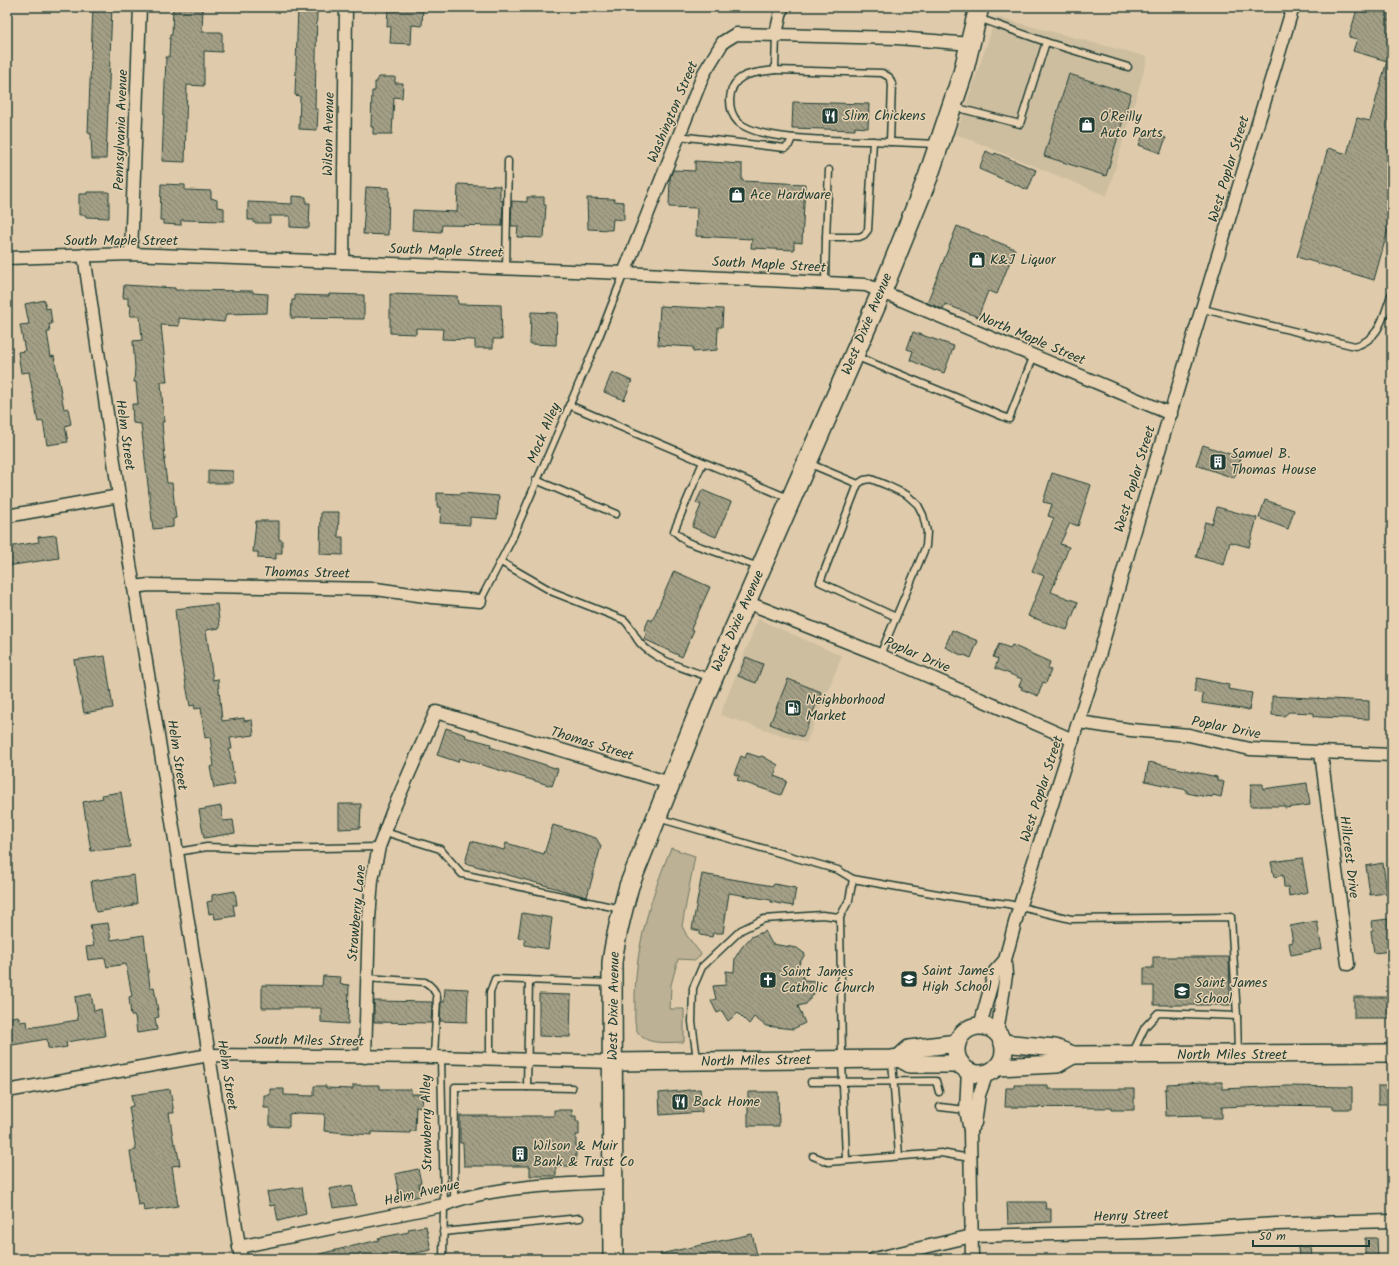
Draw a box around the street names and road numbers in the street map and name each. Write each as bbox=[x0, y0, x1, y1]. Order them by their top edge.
street label: Washington Street bbox=[642, 57, 705, 166]
street label: Pennsylvania Avenue bbox=[108, 68, 134, 191]
street label: Wilson Avenue bbox=[317, 91, 341, 176]
street label: West Poplar Street bbox=[1202, 112, 1256, 225]
street label: South Maple Street bbox=[64, 230, 179, 252]
street label: South Maple Street bbox=[389, 238, 504, 264]
street label: South Maple Street bbox=[711, 251, 827, 279]
street label: West Dixie Avenue bbox=[836, 269, 899, 378]
street label: North Maple Street bbox=[975, 307, 1089, 372]
street label: Helm Street bbox=[109, 398, 141, 472]
street label: Mock Alley bbox=[521, 399, 567, 467]
street label: West Poplar Street bbox=[1108, 422, 1162, 535]
street label: Thomas Street bbox=[264, 561, 351, 585]
street label: West Dixie Avenue bbox=[706, 566, 771, 675]
street label: Poplar Drive bbox=[880, 631, 954, 679]
street label: Poplar Drive bbox=[1189, 711, 1263, 746]
street label: Helm Street bbox=[161, 718, 194, 793]
street label: Thomas Street bbox=[548, 721, 637, 767]
street label: West Poplar Street bbox=[1014, 732, 1070, 845]
street label: Hillcrest Drive bbox=[1333, 814, 1365, 900]
street label: Strawberry Lane bbox=[342, 863, 372, 962]
street label: West Dixie Avenue bbox=[602, 951, 626, 1061]
street label: South Miles Street bbox=[254, 1029, 365, 1053]
street label: Helm Street bbox=[211, 1038, 244, 1113]
street label: North Miles Street bbox=[1177, 1044, 1288, 1066]
street label: North Miles Street bbox=[701, 1049, 812, 1073]
street label: Strawberry Alley bbox=[415, 1074, 439, 1172]
street label: Helm Avenue bbox=[382, 1173, 463, 1212]
street label: Henry Street bbox=[1093, 1204, 1170, 1228]

